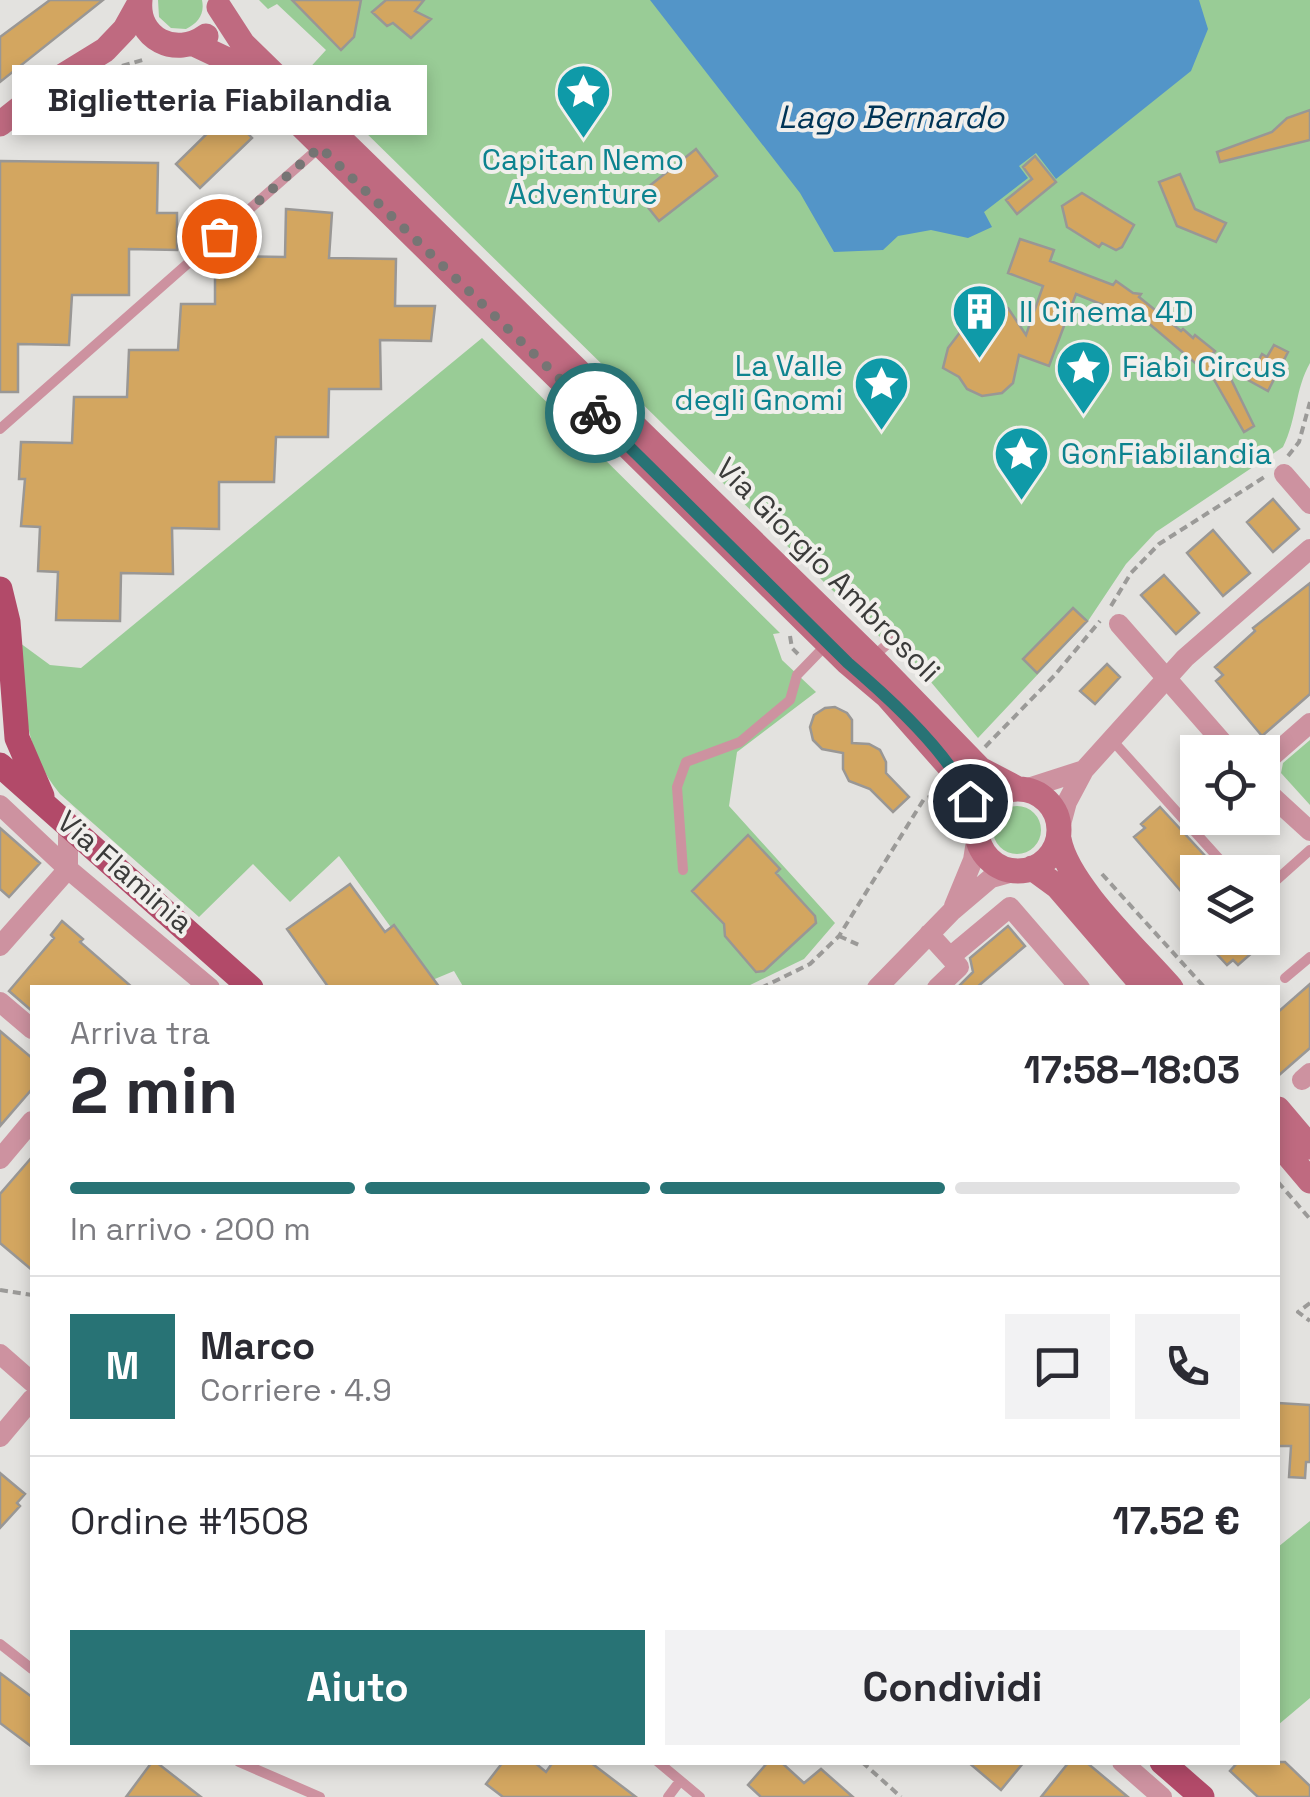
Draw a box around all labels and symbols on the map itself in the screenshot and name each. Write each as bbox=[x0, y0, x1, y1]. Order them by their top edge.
place icon: Capitan Nemo Adventure bbox=[553, 62, 613, 141]
callout: Biglietteria Fiabilandia bbox=[11, 66, 426, 136]
water label: Lago Bernardo bbox=[778, 97, 1005, 137]
place label: Capitan Nemo Adventure bbox=[482, 140, 684, 213]
pin bbox=[177, 194, 262, 279]
building icon: Il Cinema 4D bbox=[950, 282, 1010, 361]
place label: Il Cinema 4D bbox=[1019, 292, 1194, 331]
place icon: Fiabi Circus bbox=[1053, 337, 1113, 416]
place label: La Valle degli Gnomi bbox=[674, 346, 843, 419]
place label: Fiabi Circus bbox=[1122, 347, 1287, 386]
place icon: La Valle degli Gnomi bbox=[852, 353, 912, 432]
courier bbox=[545, 363, 645, 463]
place icon: GonFiabilandia bbox=[992, 424, 1052, 503]
place label: GonFiabilandia bbox=[1061, 434, 1272, 473]
street label: Via Giorgio Ambrosoli bbox=[708, 449, 949, 690]
pin bbox=[928, 759, 1013, 844]
street label: Via Flaminia bbox=[49, 802, 201, 941]

